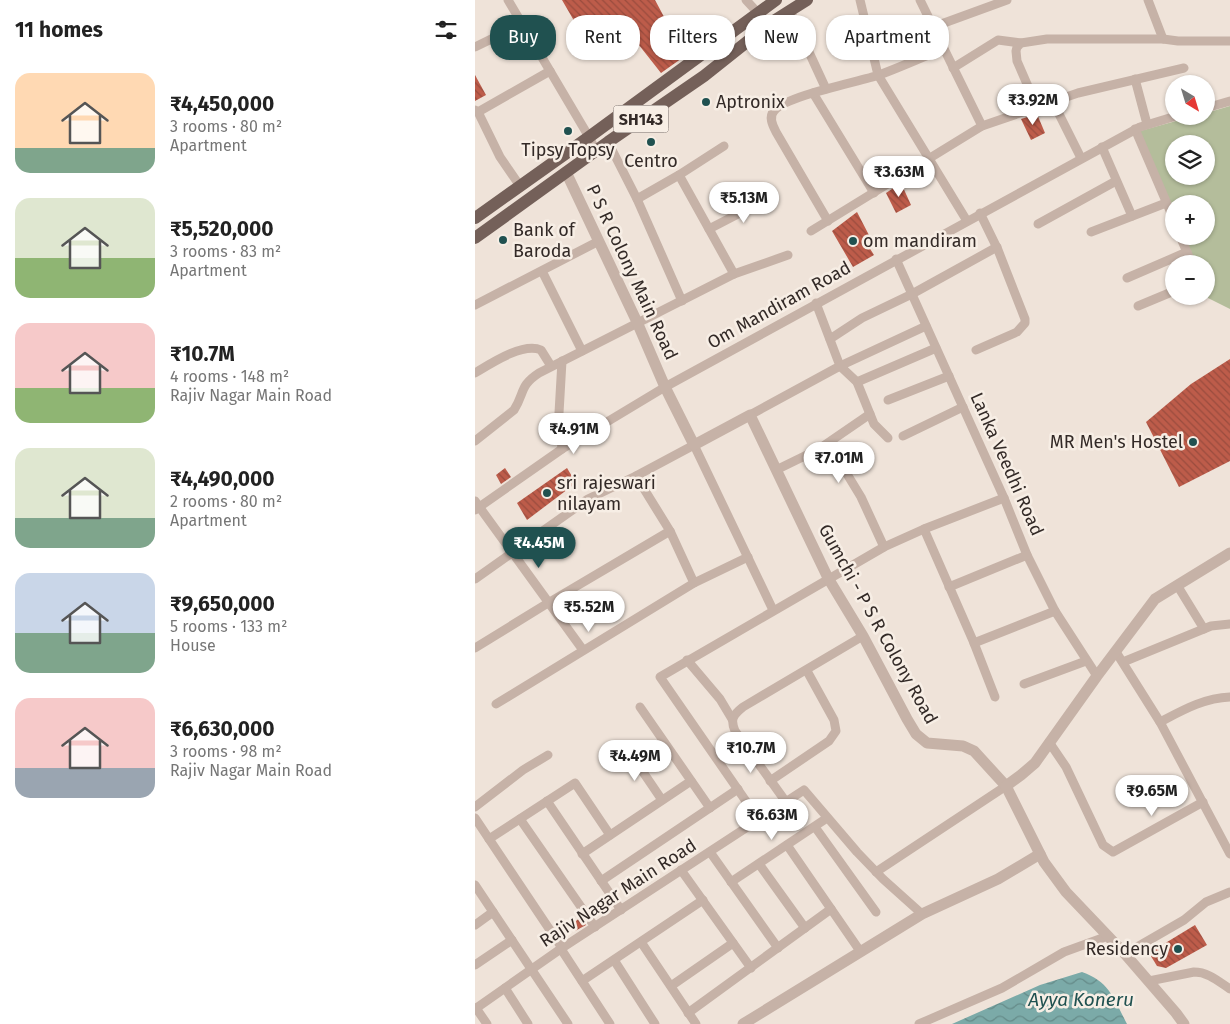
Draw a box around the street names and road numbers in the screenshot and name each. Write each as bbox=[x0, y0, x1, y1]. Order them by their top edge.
road number: SH143 bbox=[613, 106, 669, 132]
street label: P S R Colony Main Road bbox=[582, 181, 682, 363]
street label: Om Mandiram Road bbox=[703, 256, 855, 354]
street label: Lanka Veedhi Road bbox=[966, 389, 1048, 539]
street label: Gumchi - P S R Colony Road bbox=[814, 520, 942, 728]
street label: Rajiv Nagar Main Road bbox=[536, 834, 700, 952]

